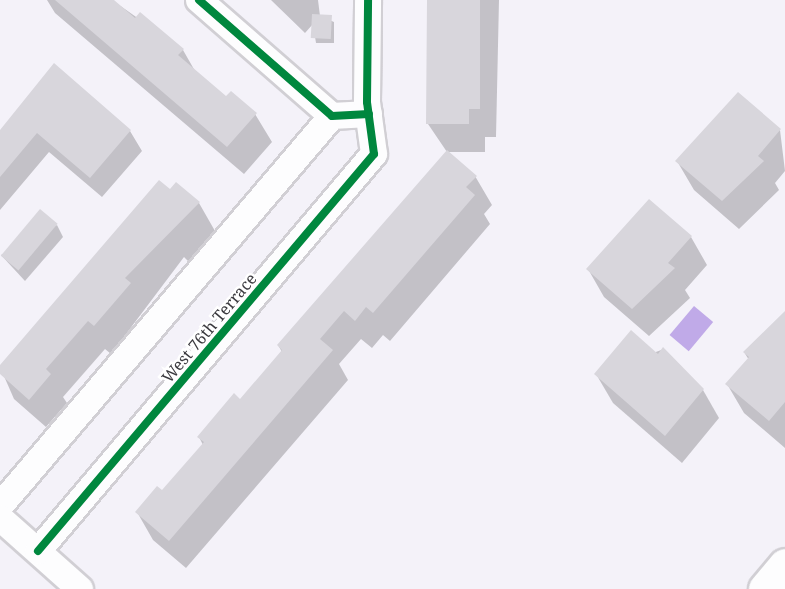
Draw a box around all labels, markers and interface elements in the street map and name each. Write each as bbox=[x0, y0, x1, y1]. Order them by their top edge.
street label: West 76th Terrace bbox=[158, 269, 260, 387]

